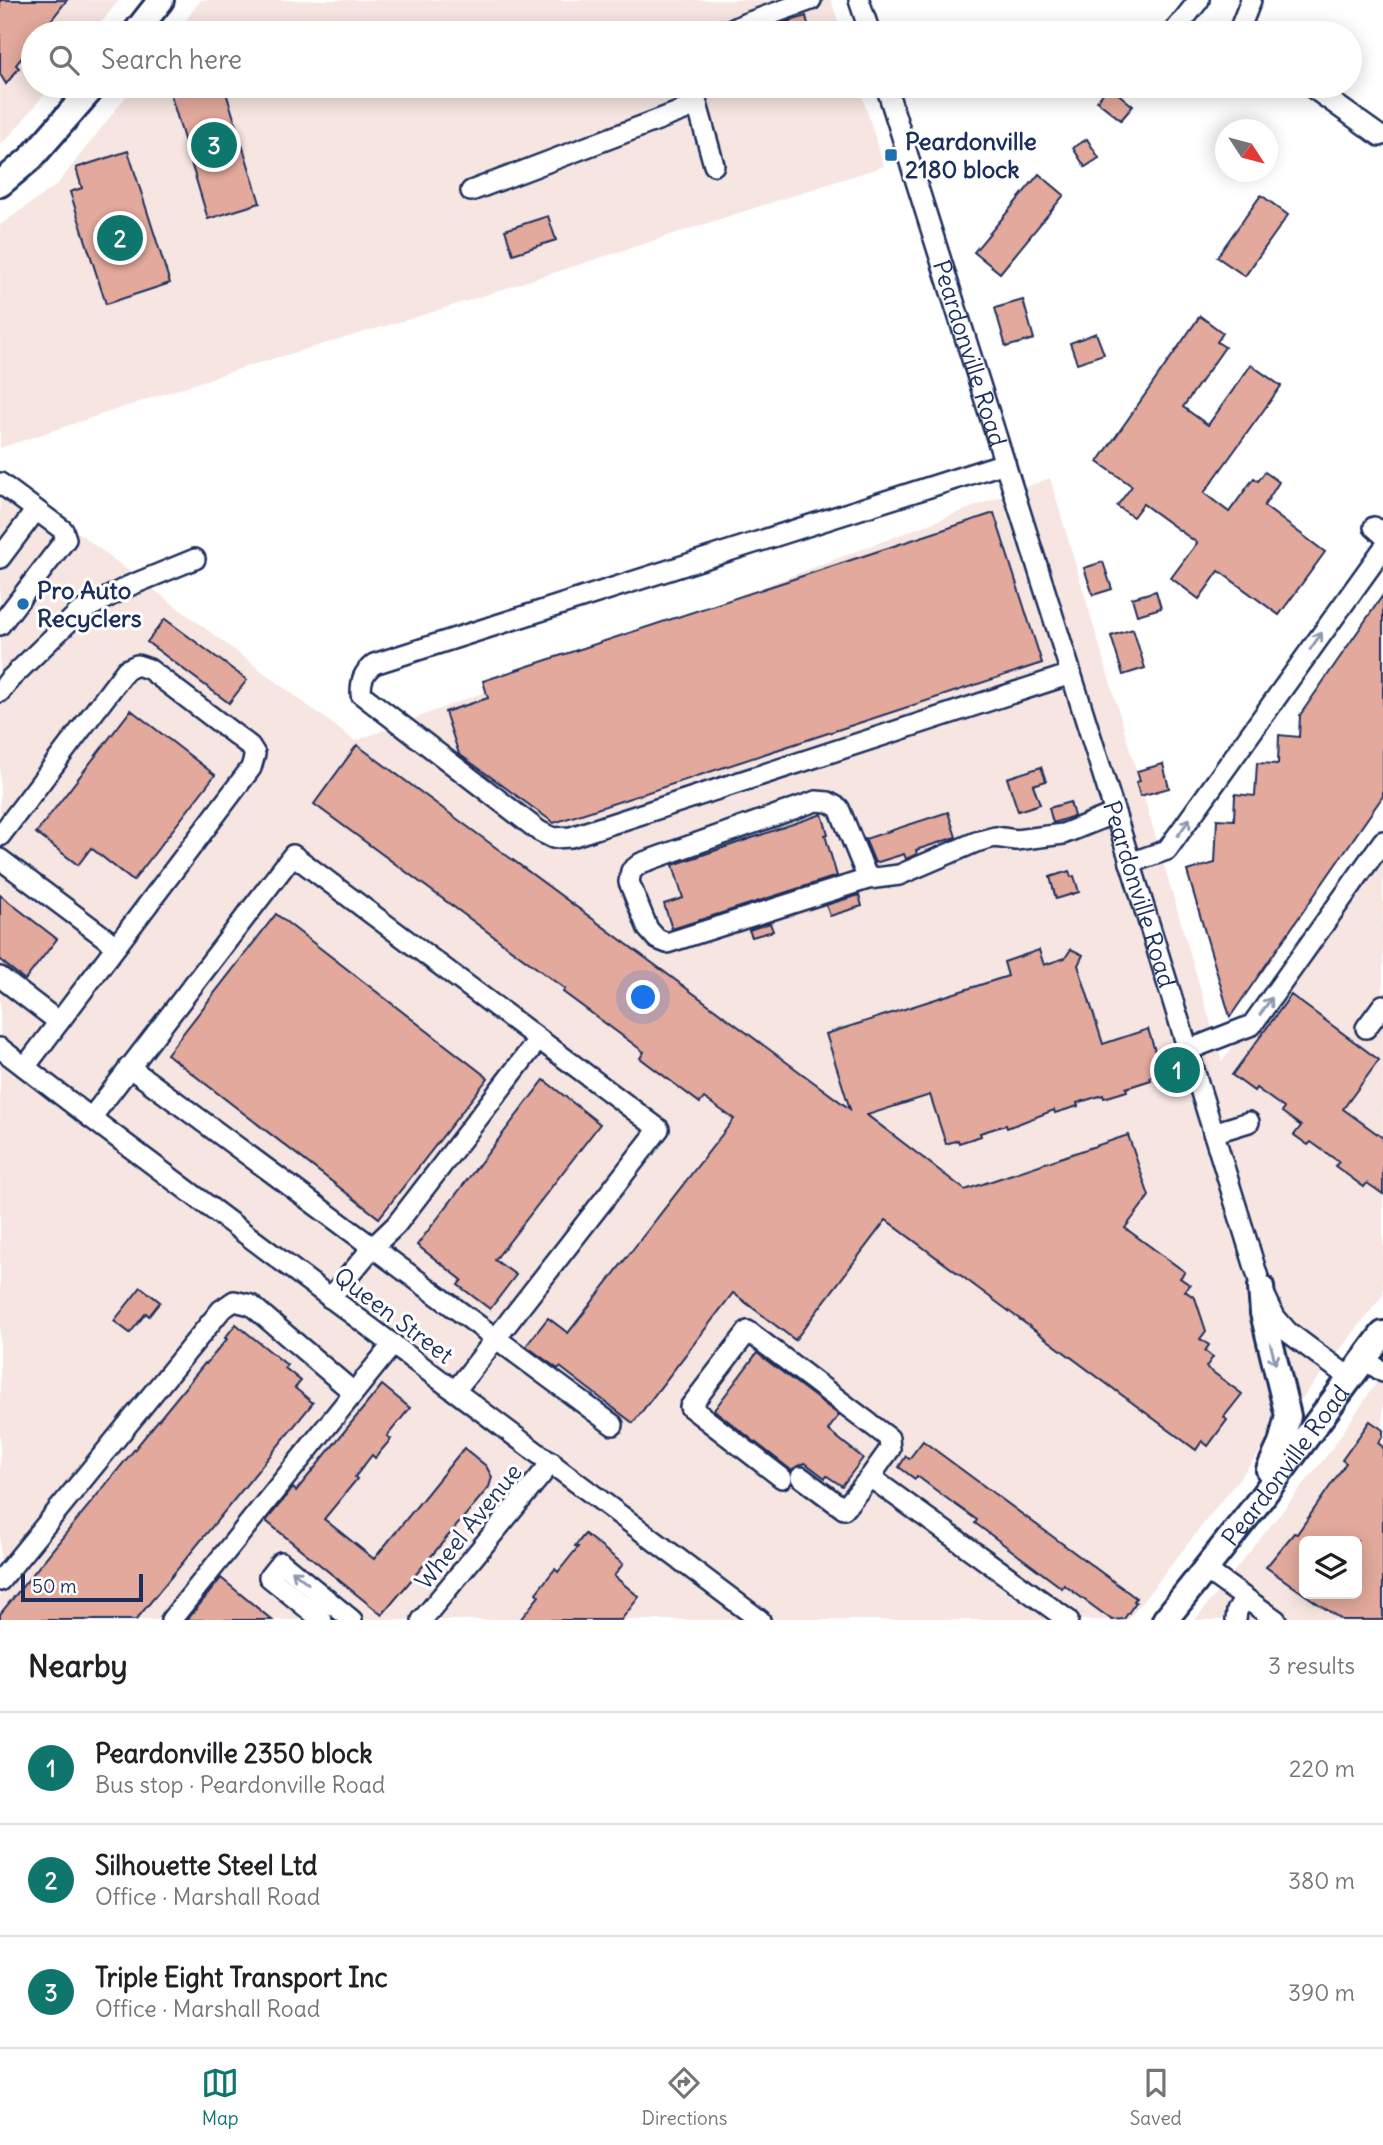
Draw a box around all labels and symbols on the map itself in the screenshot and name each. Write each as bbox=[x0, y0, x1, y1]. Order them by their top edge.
pin: 3 bbox=[191, 119, 237, 171]
north arrow bbox=[1215, 119, 1278, 182]
place label: Peardonville 2180 block bbox=[905, 126, 1037, 184]
marker: Peardonville 2180 block bbox=[883, 147, 899, 163]
pin: 2 bbox=[97, 212, 143, 264]
street label: Peardonville Road bbox=[927, 256, 1014, 450]
place label: Pro Auto Recyclers bbox=[37, 575, 142, 633]
marker: Pro Auto Recyclers bbox=[15, 596, 31, 612]
one-way arrow bbox=[1309, 632, 1323, 651]
street label: Peardonville Road bbox=[1097, 797, 1183, 991]
one-way arrow bbox=[1177, 818, 1191, 837]
your location bbox=[626, 980, 660, 1014]
one-way arrow bbox=[1259, 997, 1273, 1016]
pin: 1 bbox=[1154, 1044, 1200, 1096]
street label: Queen Street bbox=[328, 1260, 460, 1370]
one-way arrow bbox=[1267, 1342, 1280, 1365]
street label: Peardonville Road bbox=[1215, 1379, 1355, 1552]
street label: Wheel Avenue bbox=[408, 1457, 528, 1595]
one-way arrow bbox=[291, 1569, 309, 1585]
scale bar bbox=[21, 1571, 144, 1603]

